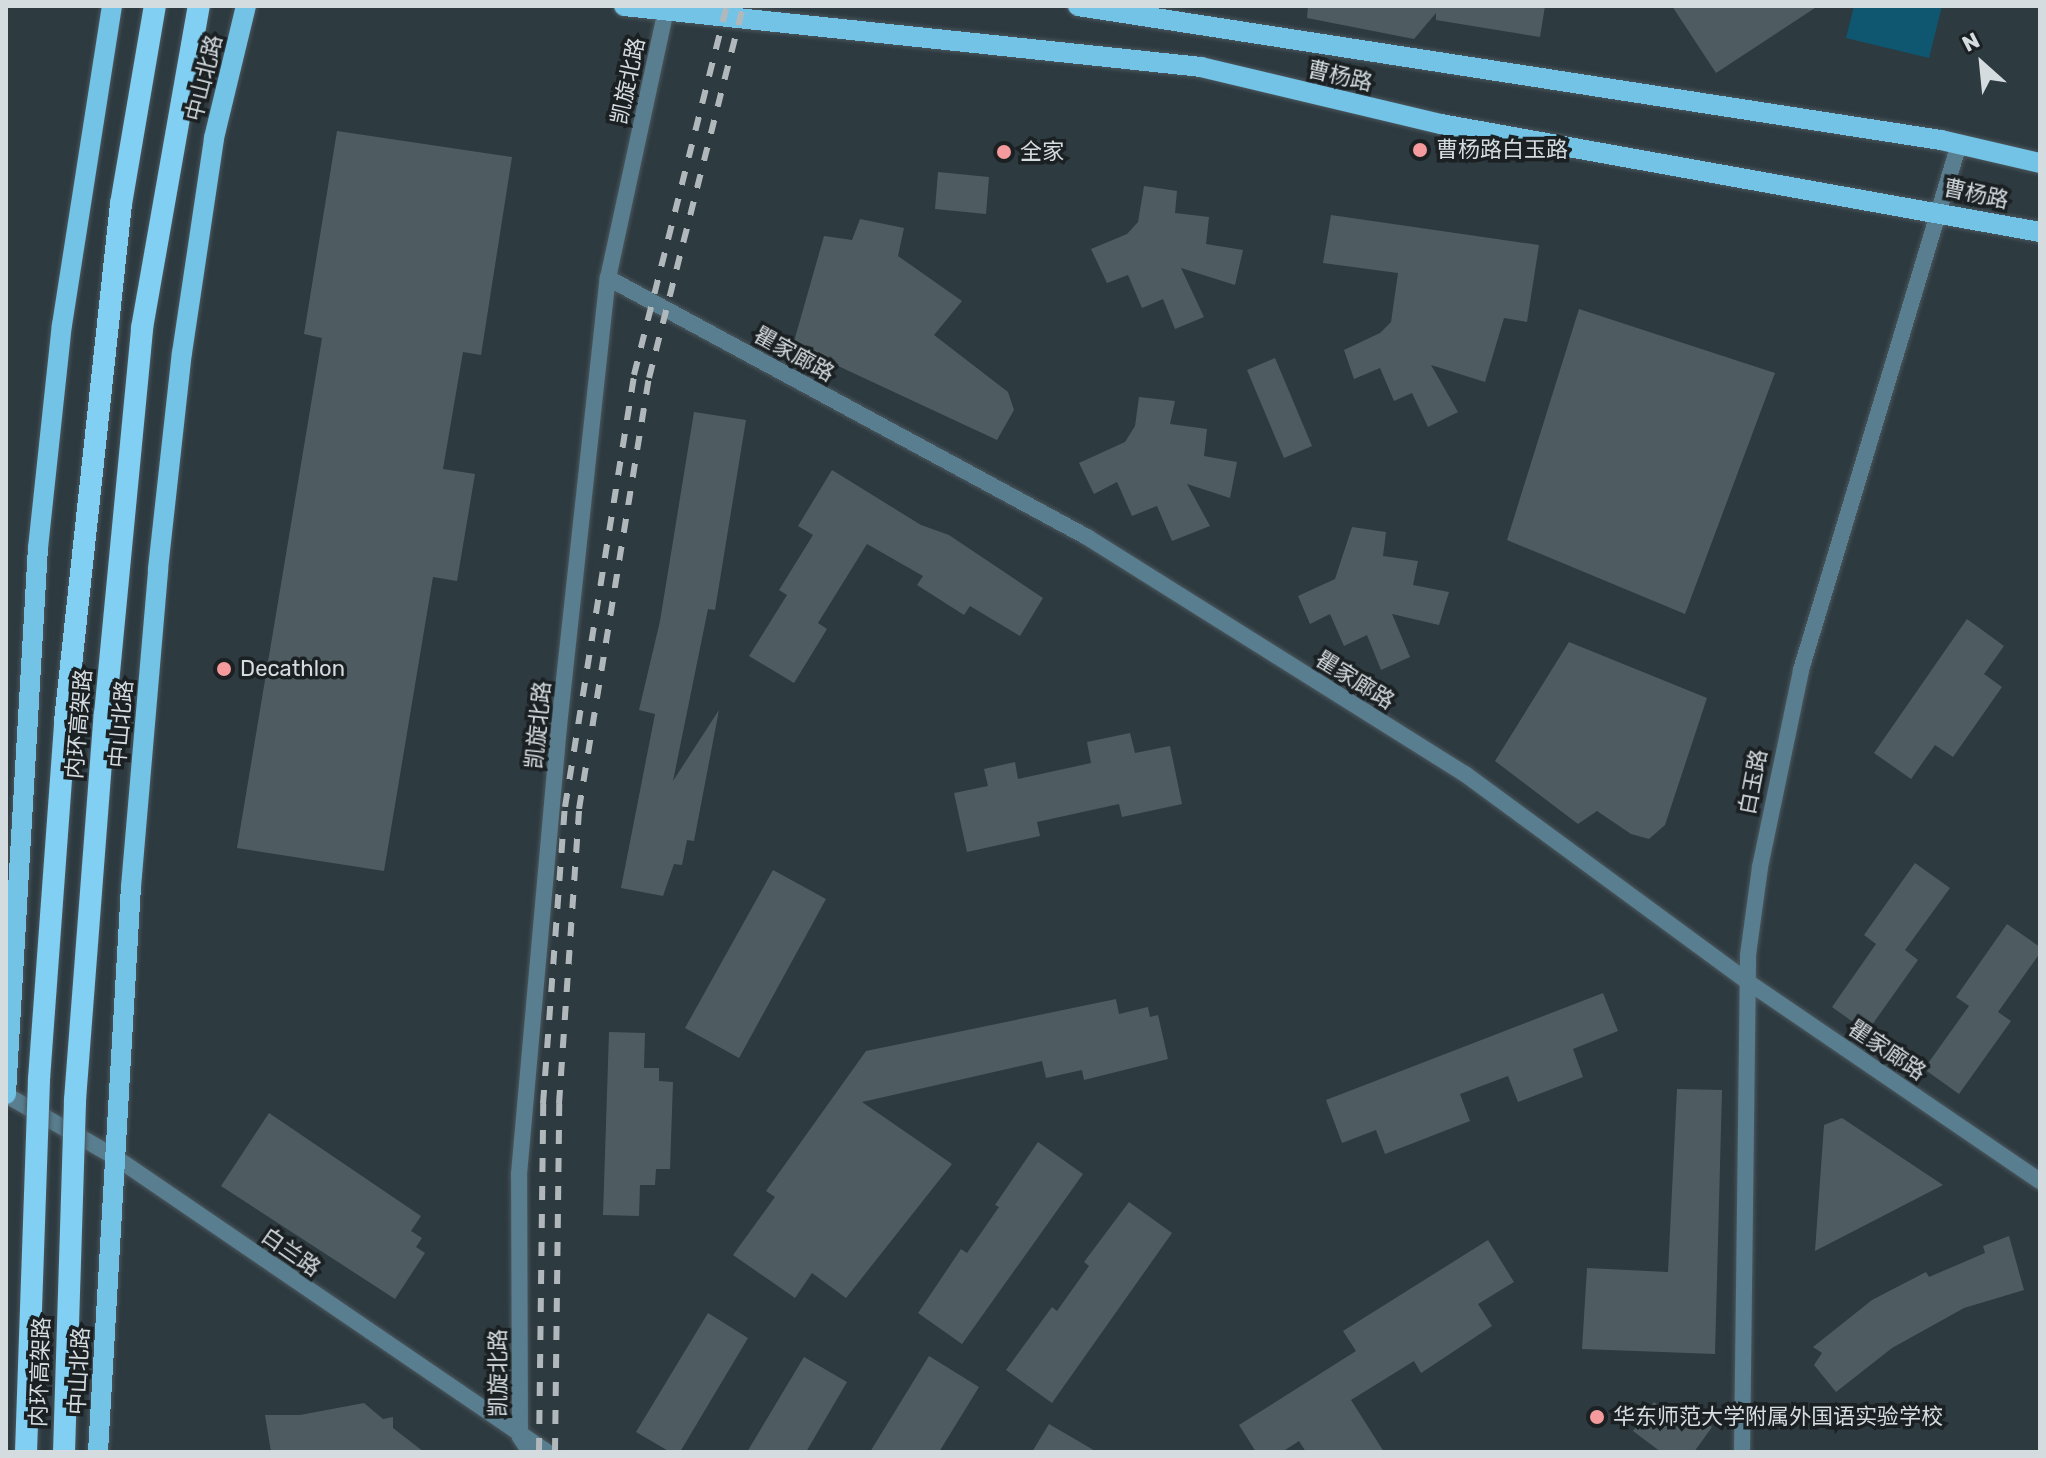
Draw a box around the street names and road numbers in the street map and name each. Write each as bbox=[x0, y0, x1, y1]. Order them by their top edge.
street label: 中山北路 bbox=[181, 32, 227, 124]
street label: 凯旋北路 bbox=[606, 35, 650, 127]
street label: 曹杨路 bbox=[1305, 56, 1375, 96]
street label: 曹杨路 bbox=[1941, 174, 2011, 214]
street label: 瞿家廊路 bbox=[749, 321, 839, 387]
street label: 瞿家廊路 bbox=[1311, 645, 1399, 715]
street label: 内环高架路 bbox=[61, 668, 97, 780]
street label: 中山北路 bbox=[104, 679, 138, 769]
street label: 凯旋北路 bbox=[520, 680, 556, 770]
street label: 白玉路 bbox=[1734, 747, 1772, 817]
street label: 瞿家廊路 bbox=[1843, 1014, 1931, 1086]
street label: 白兰路 bbox=[256, 1222, 326, 1282]
street label: 内环高架路 bbox=[25, 1317, 55, 1427]
street label: 中山北路 bbox=[64, 1326, 94, 1416]
street label: 凯旋北路 bbox=[485, 1329, 511, 1417]

